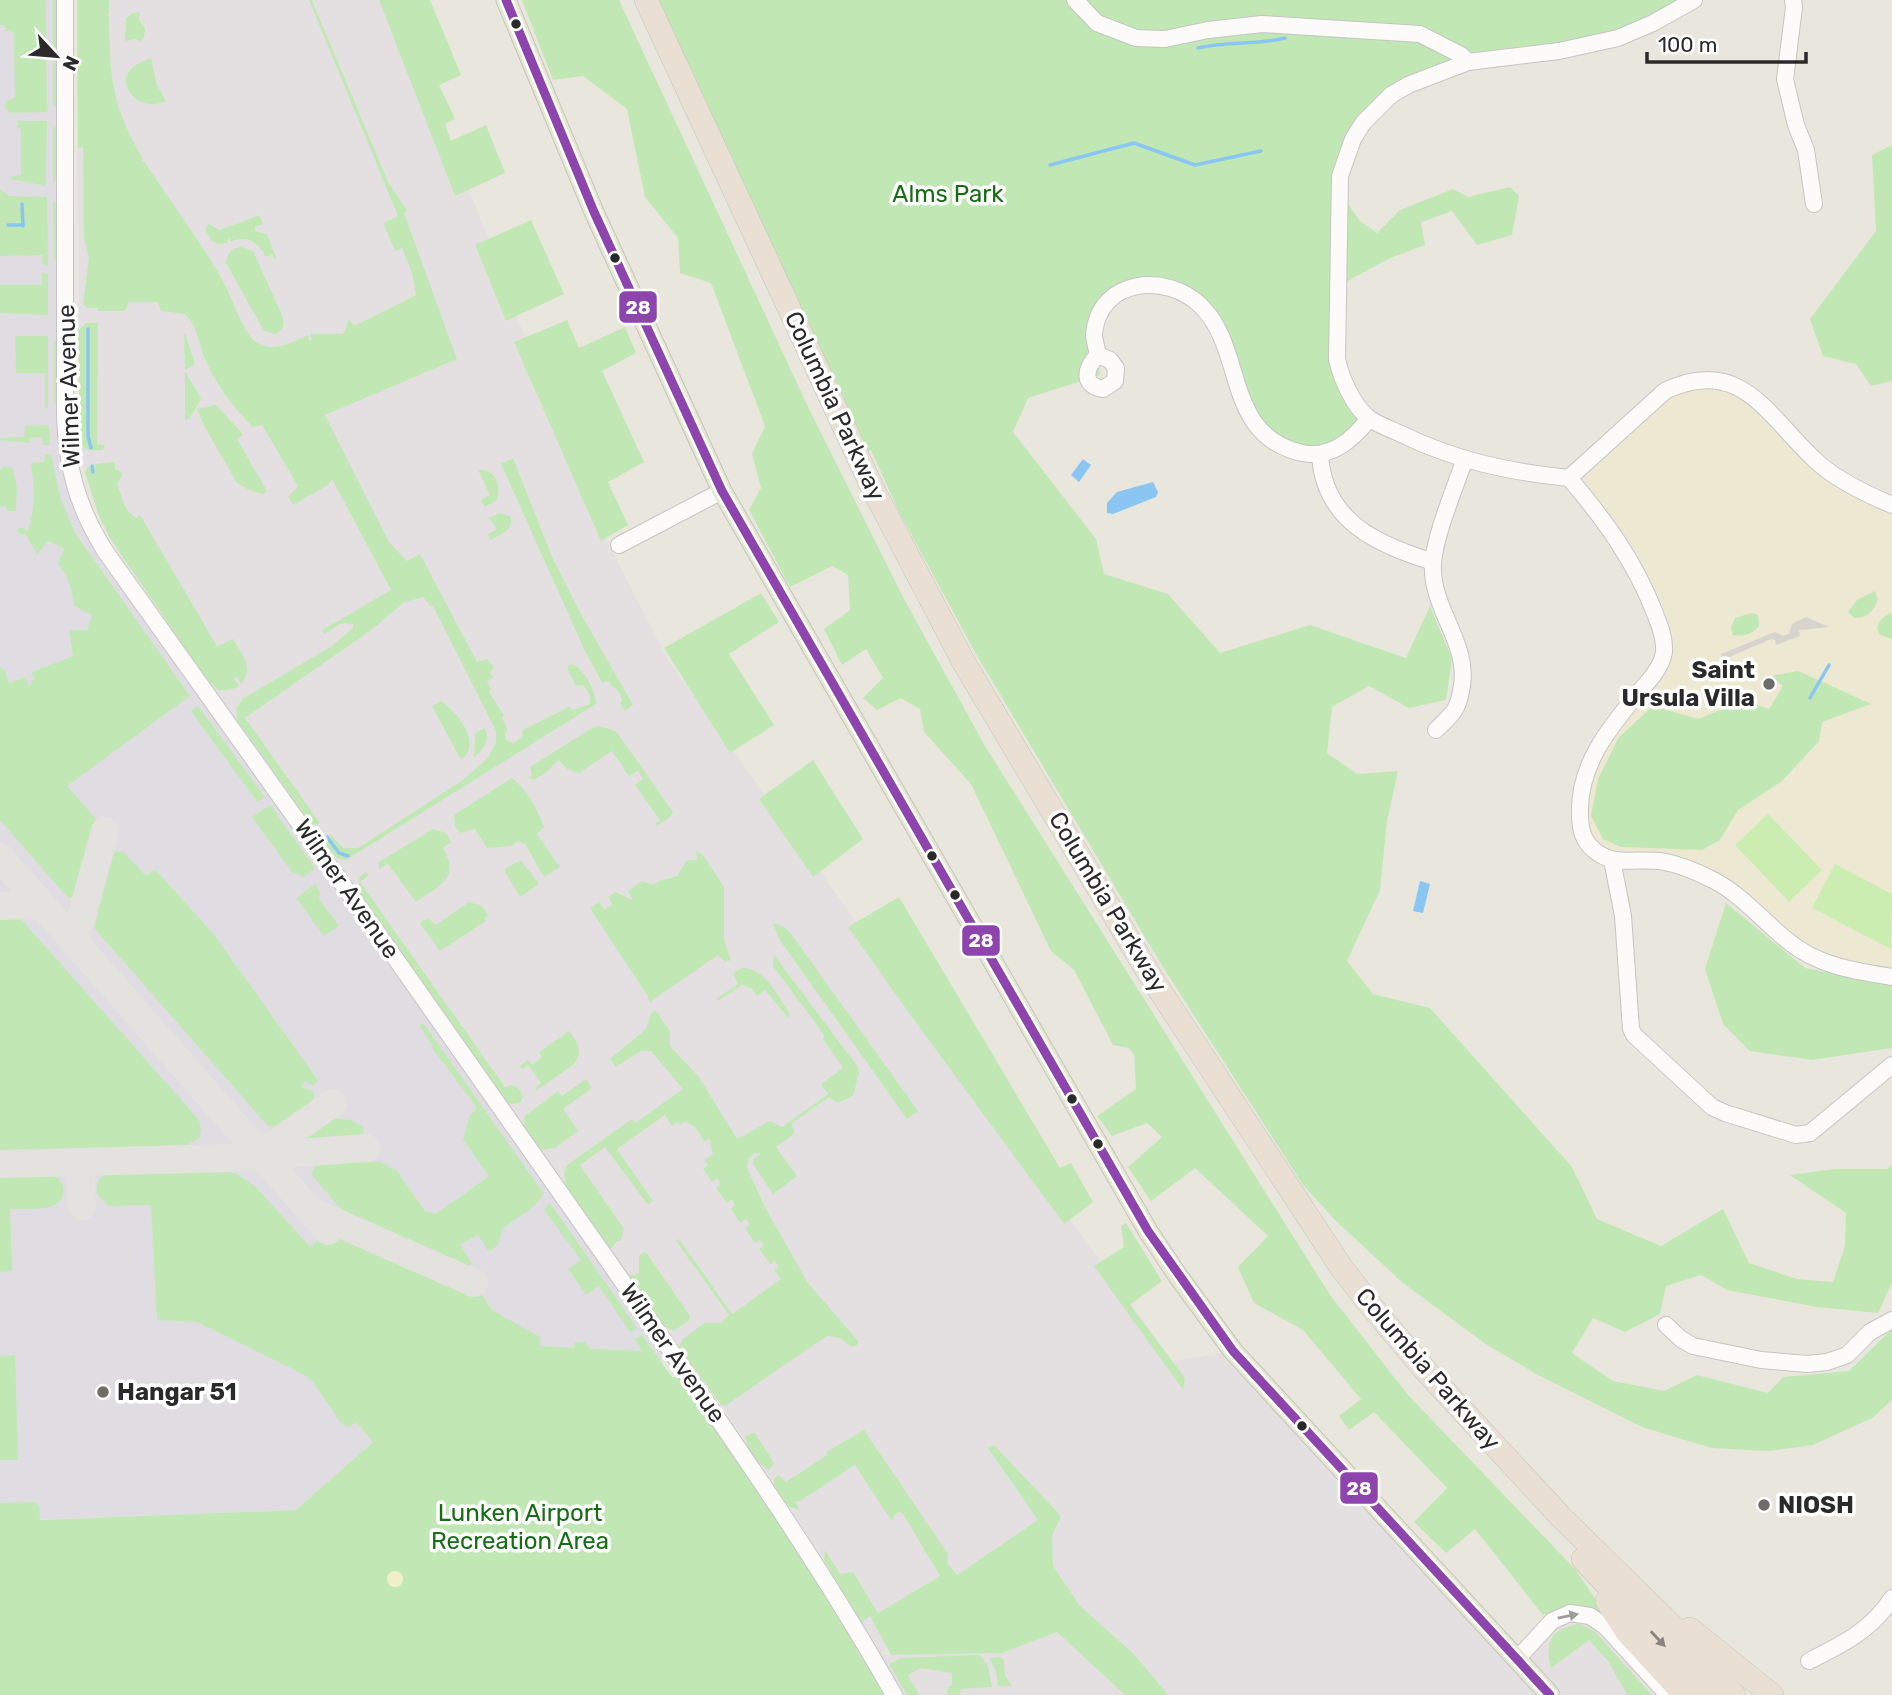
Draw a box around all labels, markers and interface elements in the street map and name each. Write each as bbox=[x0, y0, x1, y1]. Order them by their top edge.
unlabelled marker bbox=[509, 17, 523, 31]
north arrow bbox=[21, 21, 91, 91]
scale bar bbox=[1647, 21, 1806, 65]
text: 100 m bbox=[1658, 32, 1717, 57]
text: N bbox=[57, 52, 84, 74]
park label: Alms Park bbox=[892, 180, 1004, 208]
unlabelled marker bbox=[608, 251, 622, 265]
line badge: 28 bbox=[618, 290, 658, 324]
text: 28 bbox=[625, 296, 651, 319]
street label: Wilmer Avenue bbox=[52, 304, 86, 468]
street label: Columbia Parkway bbox=[779, 307, 891, 505]
place label: Saint Ursula Villa bbox=[1621, 656, 1755, 712]
marker: Saint Ursula Villa bbox=[1761, 676, 1777, 692]
street label: Columbia Parkway bbox=[1043, 807, 1173, 997]
street label: Wilmer Avenue bbox=[289, 814, 405, 964]
unlabelled marker bbox=[925, 849, 939, 863]
unlabelled marker bbox=[948, 888, 962, 902]
line badge: 28 bbox=[961, 924, 1001, 957]
text: 28 bbox=[968, 929, 994, 952]
unlabelled marker bbox=[1065, 1092, 1079, 1106]
unlabelled marker bbox=[1091, 1137, 1105, 1151]
street label: Wilmer Avenue bbox=[615, 1278, 731, 1428]
street label: Columbia Parkway bbox=[1350, 1282, 1506, 1456]
place label: Hangar 51 bbox=[117, 1378, 237, 1406]
marker: Hangar 51 bbox=[95, 1384, 111, 1400]
unlabelled marker bbox=[1295, 1419, 1309, 1433]
line badge: 28 bbox=[1339, 1471, 1379, 1505]
text: 28 bbox=[1346, 1477, 1372, 1500]
place label: NIOSH bbox=[1778, 1491, 1854, 1519]
marker: NIOSH bbox=[1756, 1497, 1772, 1513]
park label: Lunken Airport Recreation Area bbox=[431, 1499, 609, 1555]
one-way arrow bbox=[1557, 1610, 1579, 1621]
one-way arrow bbox=[1649, 1630, 1665, 1647]

